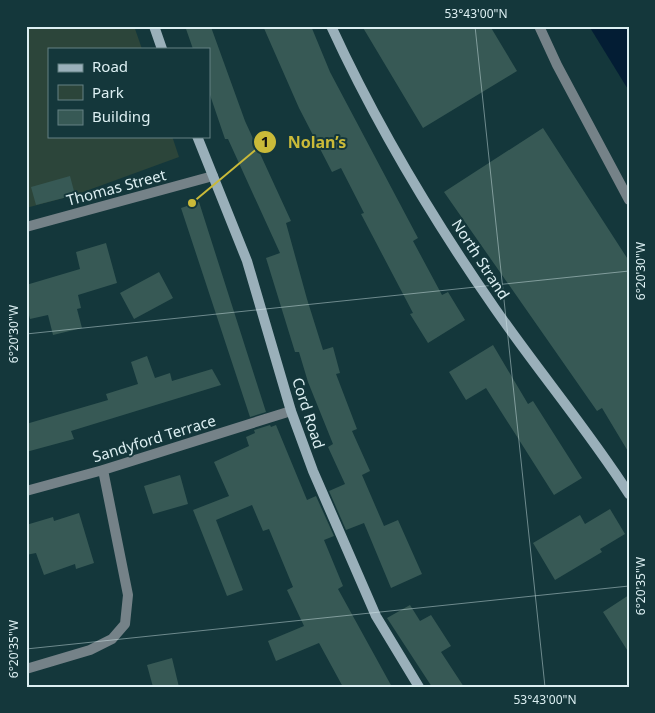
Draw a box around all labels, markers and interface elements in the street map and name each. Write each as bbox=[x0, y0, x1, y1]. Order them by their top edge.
text: 53°43'00"N bbox=[444, 5, 508, 22]
legend bbox=[48, 48, 210, 138]
text: Road bbox=[92, 56, 128, 76]
text: Park bbox=[92, 82, 124, 102]
text: Building bbox=[92, 106, 150, 126]
callout: Nolan’s bbox=[252, 127, 356, 158]
text: 1 bbox=[261, 131, 269, 151]
text: Nolan’s bbox=[288, 131, 346, 153]
street label: Thomas Street bbox=[64, 164, 168, 210]
street label: North Strand bbox=[448, 215, 514, 303]
text: 6°20'30"W bbox=[632, 242, 649, 300]
text: 6°20'30"W bbox=[5, 305, 22, 363]
street label: Cord Road bbox=[288, 375, 330, 451]
street label: Sandyford Terrace bbox=[90, 410, 218, 466]
text: 6°20'35"W bbox=[632, 557, 649, 615]
text: 6°20'35"W bbox=[5, 620, 22, 678]
text: 53°43'00"N bbox=[513, 691, 577, 708]

